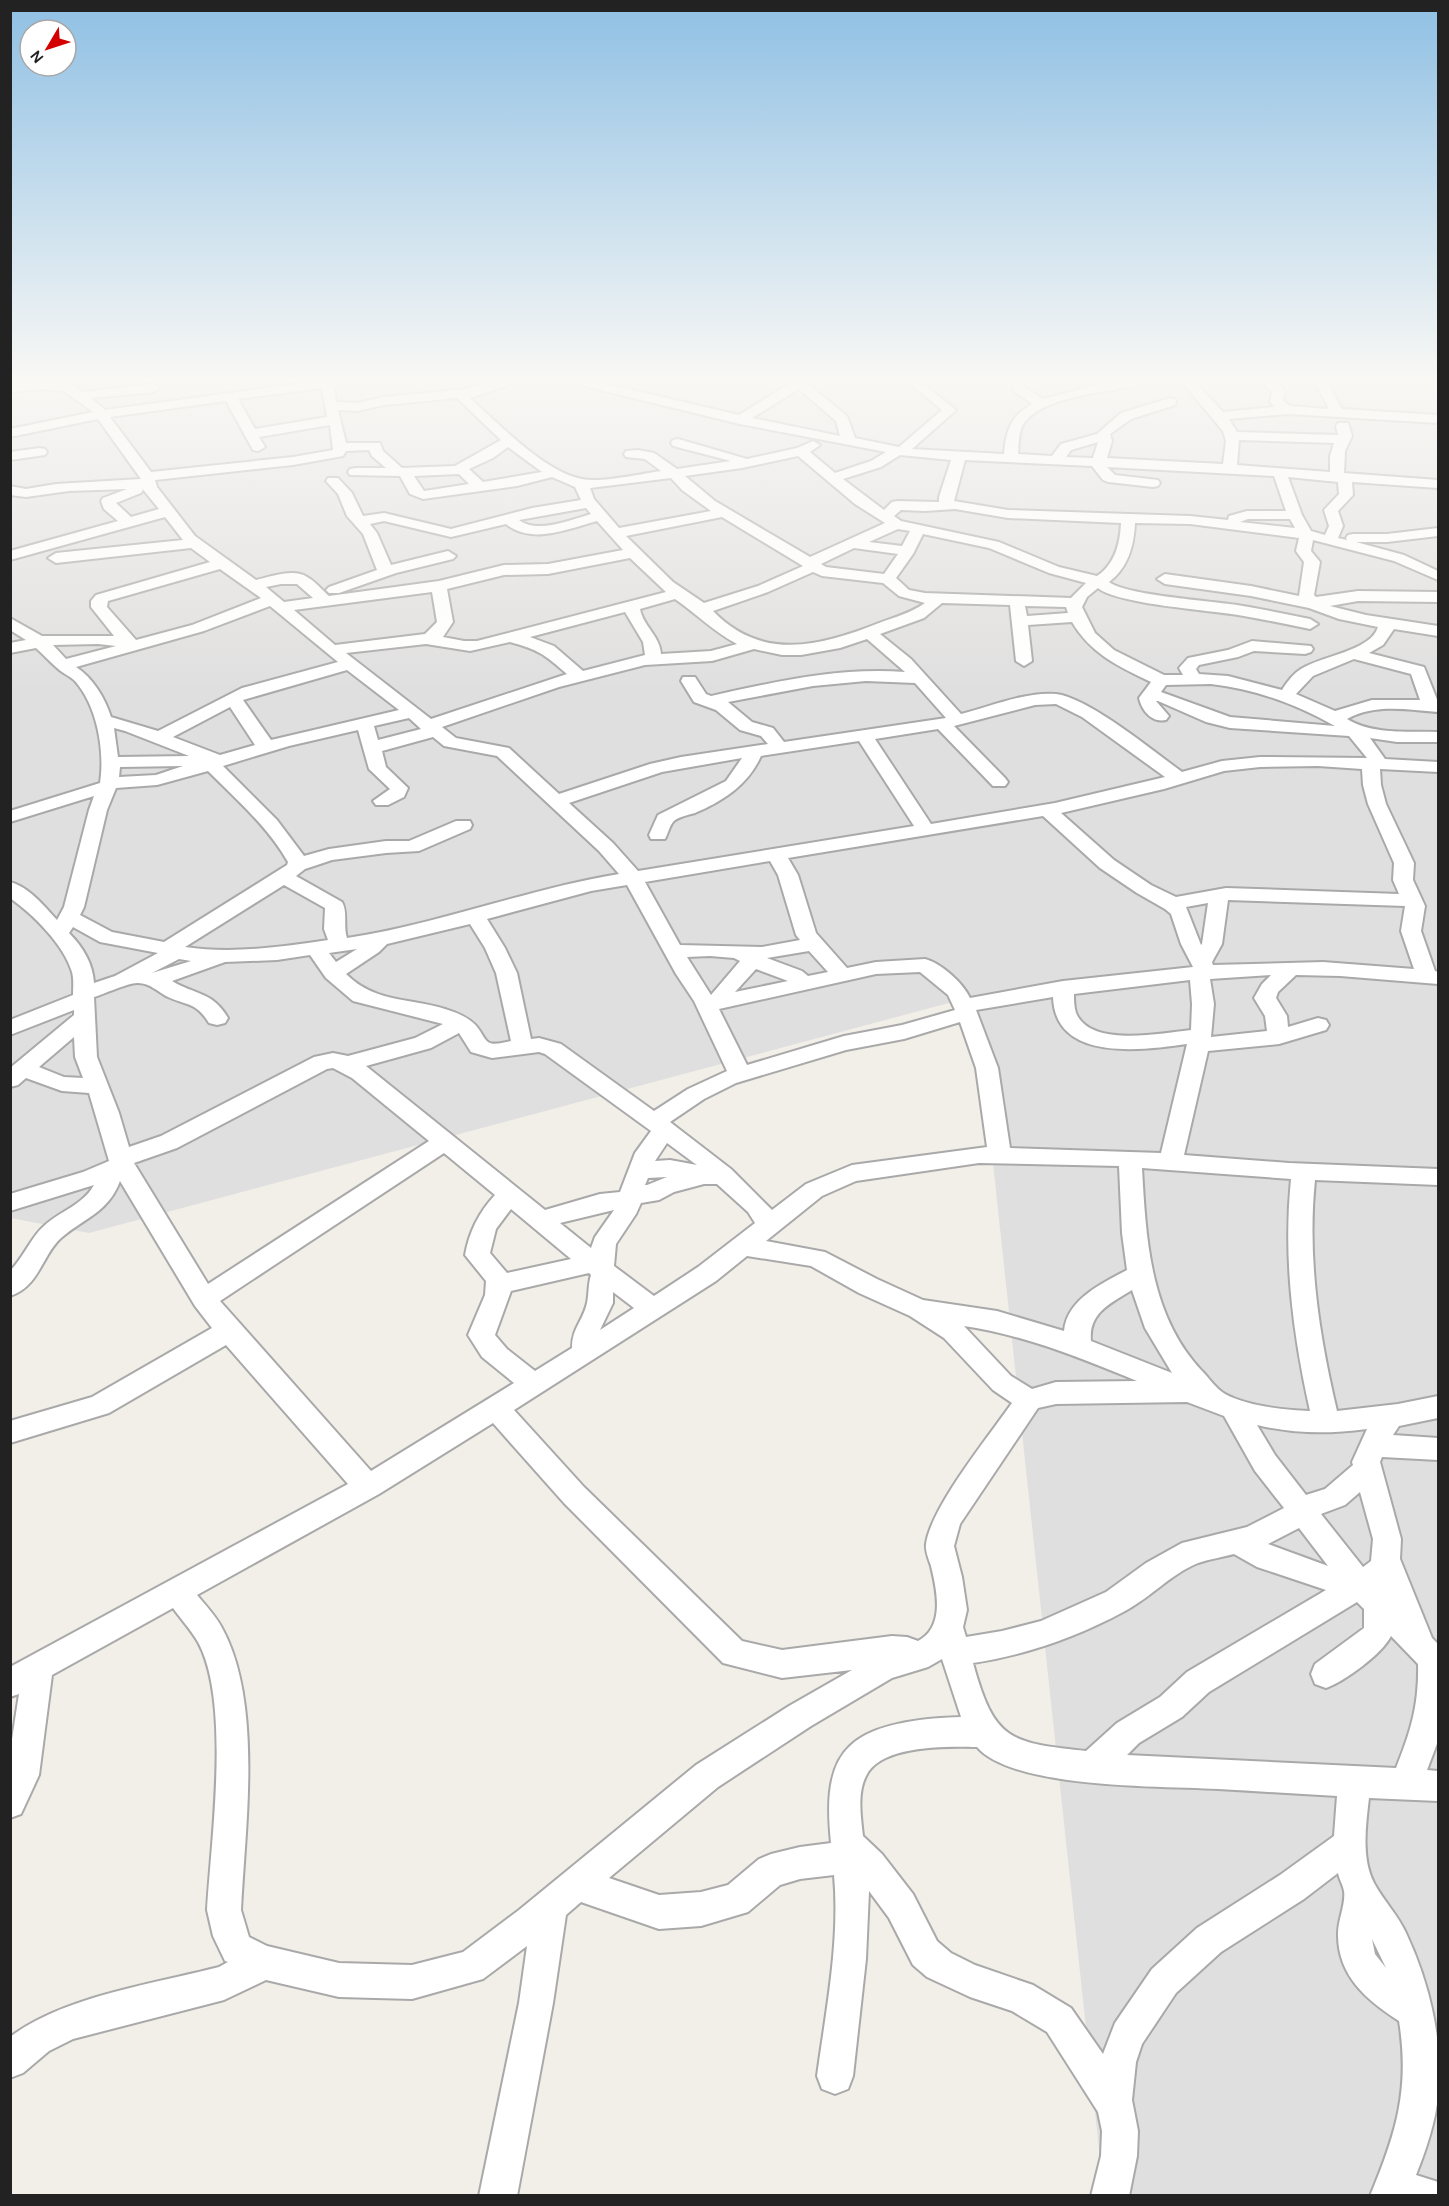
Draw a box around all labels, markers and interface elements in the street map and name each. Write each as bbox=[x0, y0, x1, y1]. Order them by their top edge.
north arrow bbox=[18, 18, 78, 78]
text: N bbox=[26, 47, 48, 68]

